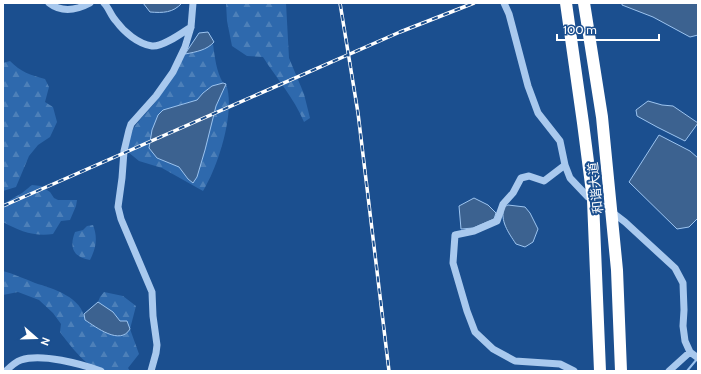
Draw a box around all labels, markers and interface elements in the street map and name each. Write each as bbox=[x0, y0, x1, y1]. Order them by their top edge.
scale bar bbox=[557, 16, 659, 42]
text: 100 m bbox=[563, 22, 597, 37]
street label: 和谐大道 bbox=[584, 161, 606, 215]
north arrow bbox=[16, 318, 56, 358]
text: N bbox=[37, 335, 53, 347]

